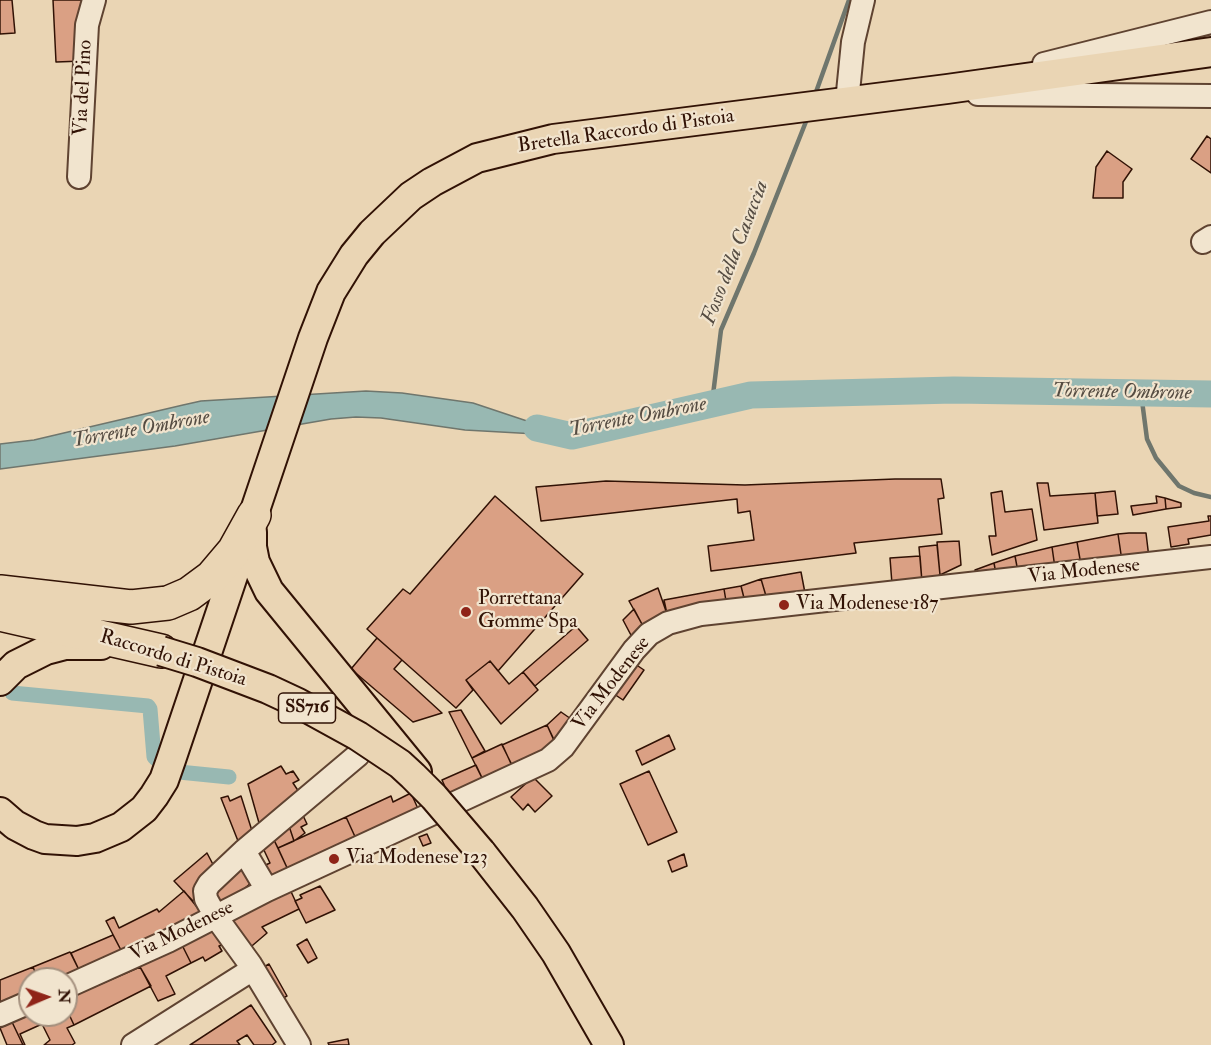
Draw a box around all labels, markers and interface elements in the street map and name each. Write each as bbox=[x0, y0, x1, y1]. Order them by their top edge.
street label: Via del Pino bbox=[69, 39, 99, 137]
street label: Bretella Raccordo di Pistoia bbox=[516, 105, 736, 159]
water label: Fosso della Casaccia bbox=[697, 178, 775, 328]
water label: Torrente Ombrone bbox=[1052, 379, 1192, 407]
water label: Torrente Ombrone bbox=[567, 392, 709, 444]
water label: Torrente Ombrone bbox=[70, 406, 212, 454]
street label: Via Modenese bbox=[1027, 554, 1141, 590]
place label: Porrettana Gomme Spa bbox=[478, 588, 577, 635]
place label: Via Modenese 187 bbox=[796, 593, 938, 617]
marker: Via Modenese 187 bbox=[777, 598, 791, 612]
marker: Porrettana Gomme Spa bbox=[459, 605, 473, 619]
street label: Raccordo di Pistoia bbox=[97, 625, 249, 693]
street label: Via Modenese bbox=[568, 632, 656, 736]
road number: SS716 bbox=[278, 693, 336, 723]
place label: Via Modenese 123 bbox=[346, 847, 488, 871]
marker: Via Modenese 123 bbox=[327, 852, 341, 866]
street label: Via Modenese bbox=[126, 897, 238, 967]
north arrow bbox=[18, 967, 78, 1027]
text: N bbox=[54, 989, 74, 1004]

